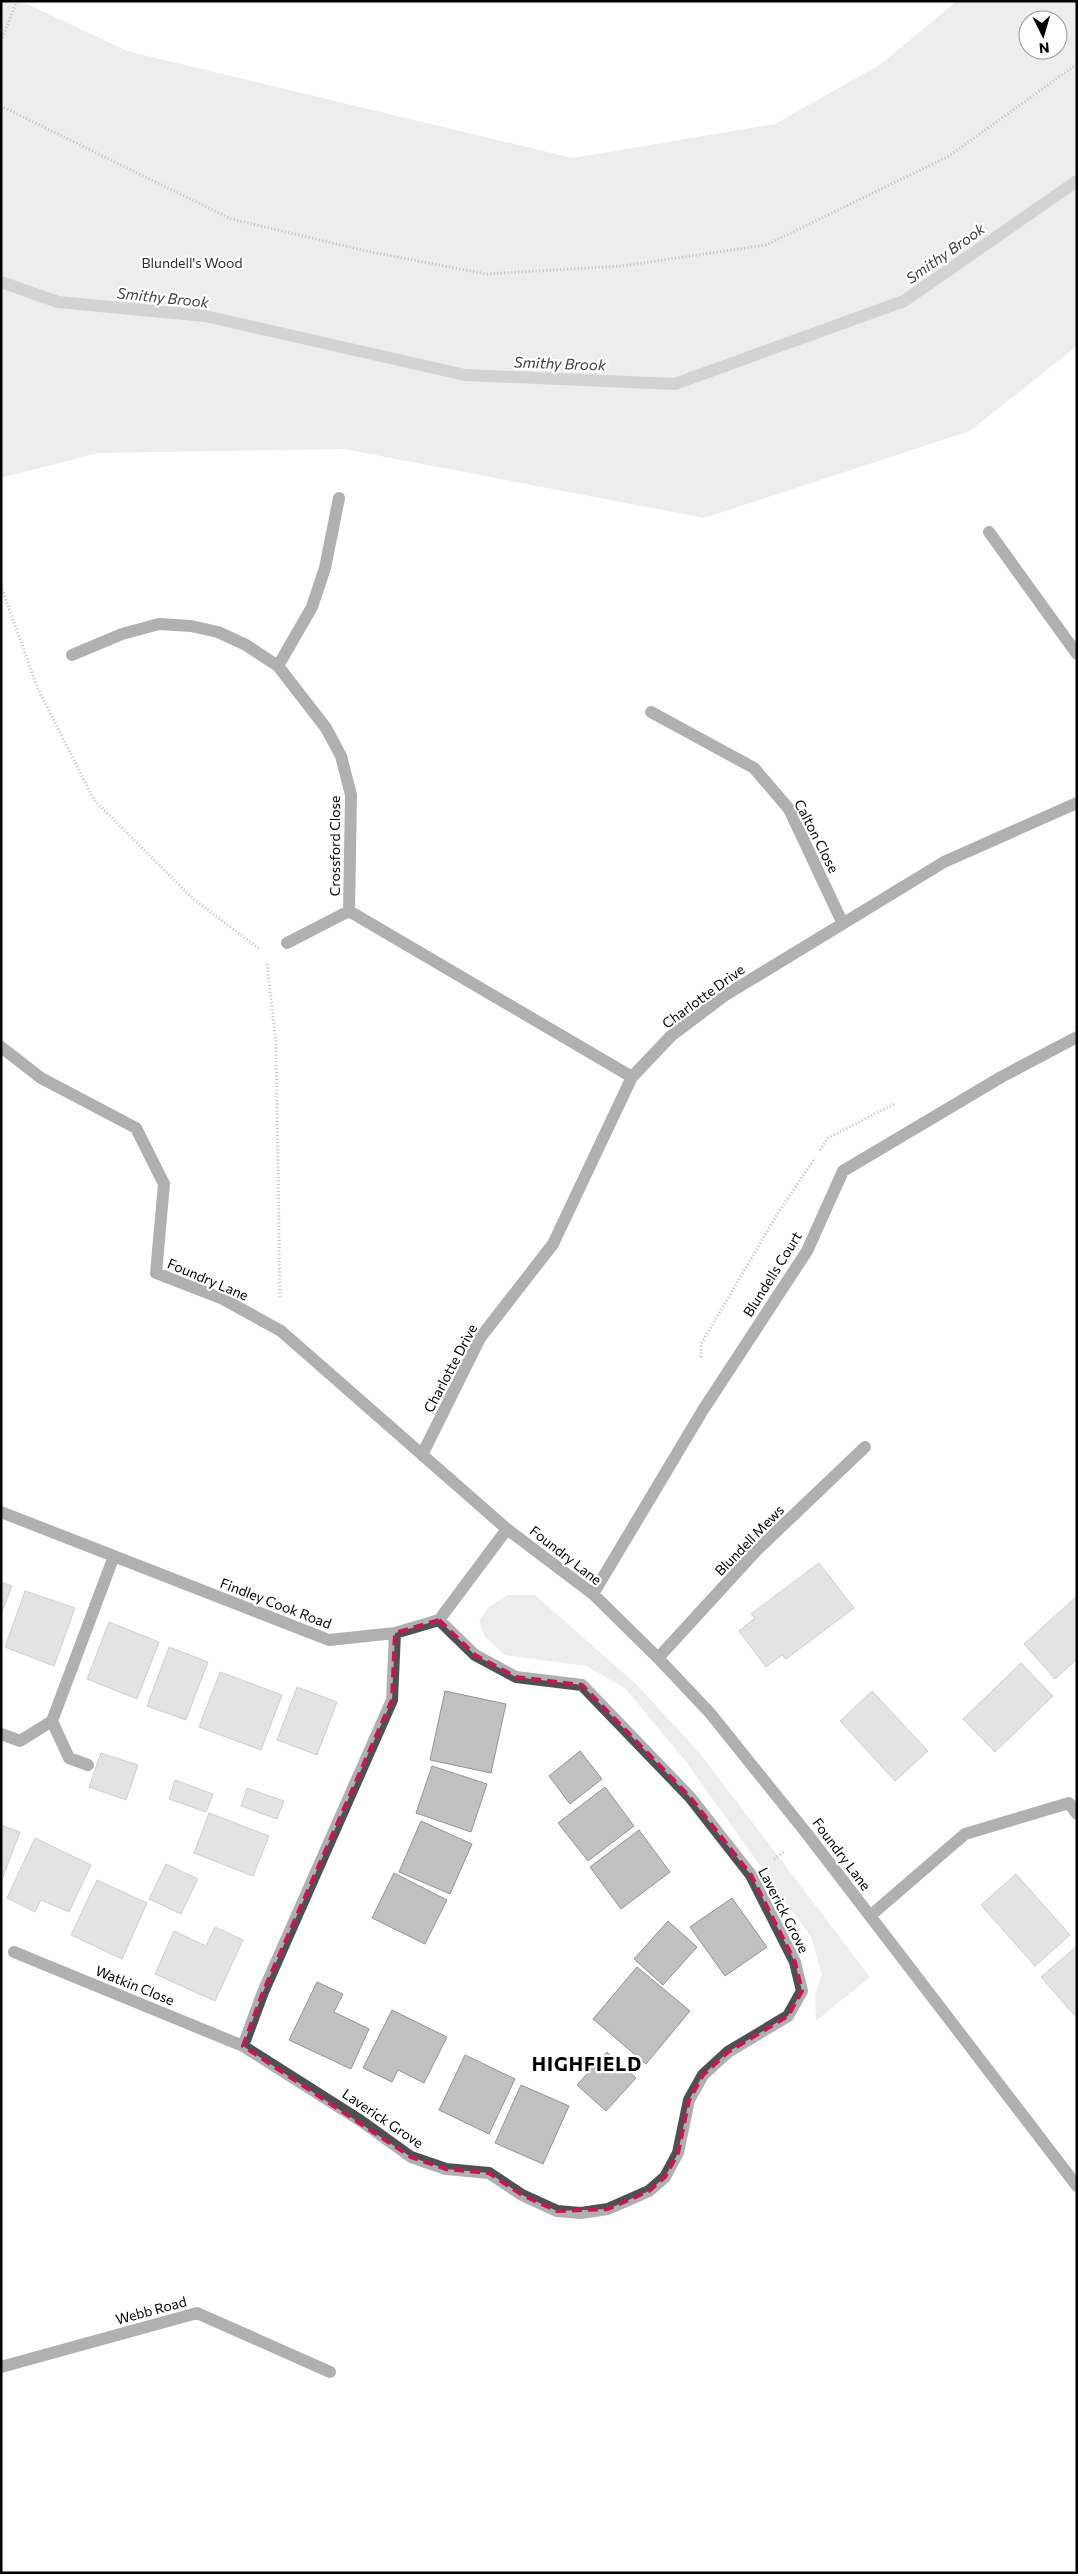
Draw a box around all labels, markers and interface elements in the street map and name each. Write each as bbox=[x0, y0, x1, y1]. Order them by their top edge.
north arrow bbox=[1018, 10, 1068, 60]
text: N bbox=[1038, 40, 1050, 57]
water label: Smithy Brook bbox=[902, 219, 989, 287]
park label: Blundell's Wood bbox=[141, 254, 243, 271]
water label: Smithy Brook bbox=[116, 283, 211, 311]
water label: Smithy Brook bbox=[514, 352, 607, 374]
street label: Crossford Close bbox=[326, 796, 343, 896]
street label: Calton Close bbox=[791, 796, 843, 876]
street label: Charlotte Drive bbox=[659, 960, 747, 1032]
street label: Blundells Court bbox=[739, 1228, 805, 1320]
street label: Foundry Lane bbox=[165, 1254, 251, 1304]
street label: Charlotte Drive bbox=[420, 1321, 480, 1415]
street label: Blundell Mews bbox=[711, 1501, 787, 1579]
street label: Foundry Lane bbox=[527, 1522, 605, 1588]
street label: Findley Cook Road bbox=[218, 1574, 334, 1632]
street label: Foundry Lane bbox=[809, 1814, 875, 1894]
street label: Laverick Grove bbox=[755, 1864, 813, 1956]
street label: Watkin Close bbox=[93, 1961, 177, 2009]
district label: HIGHFIELD bbox=[532, 2052, 642, 2075]
street label: Laverick Grove bbox=[339, 2085, 427, 2151]
street label: Webb Road bbox=[114, 2292, 188, 2328]

